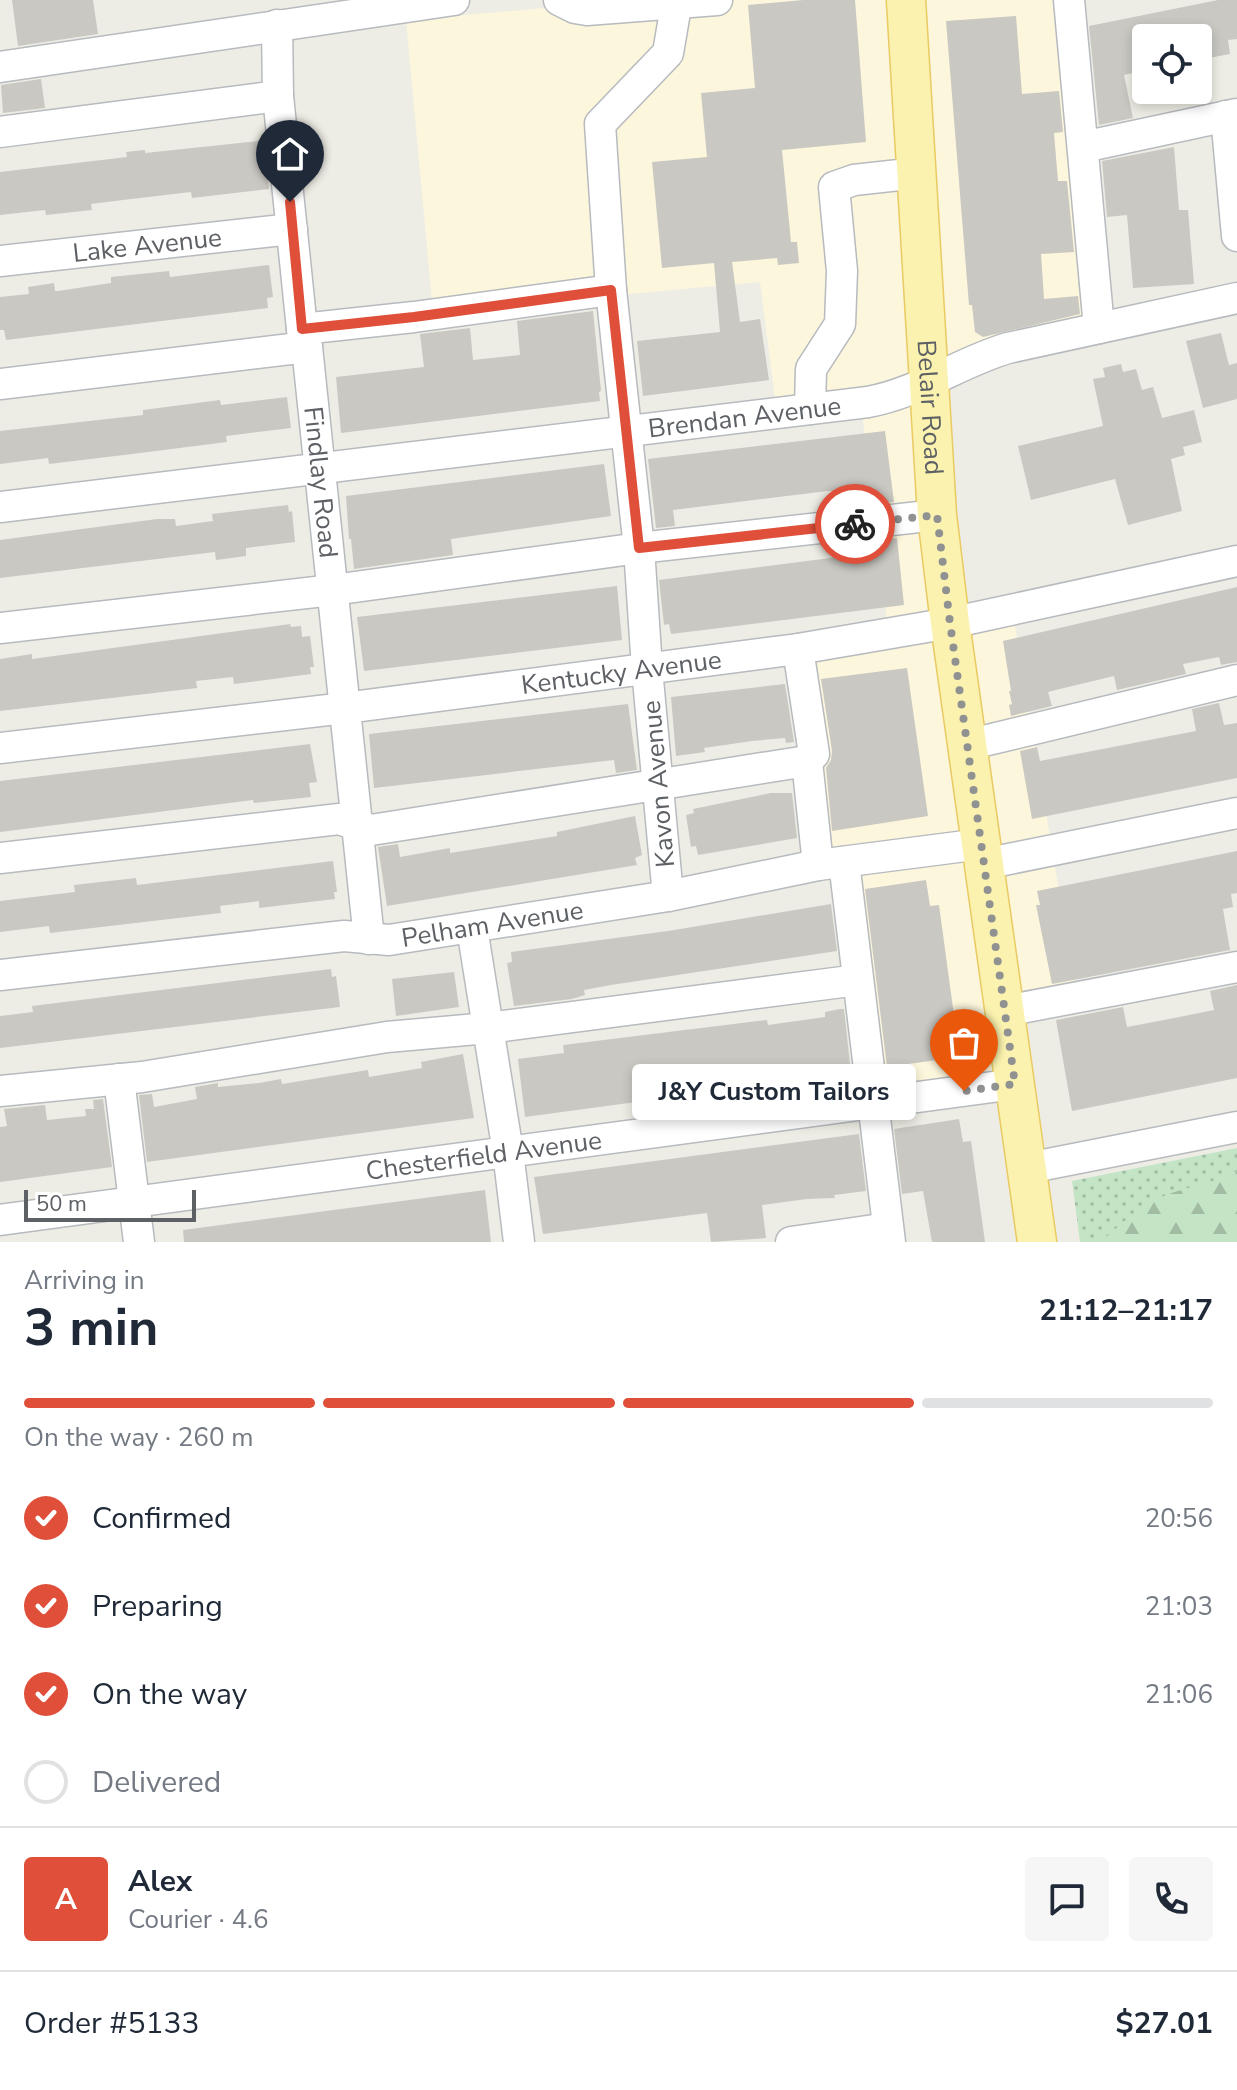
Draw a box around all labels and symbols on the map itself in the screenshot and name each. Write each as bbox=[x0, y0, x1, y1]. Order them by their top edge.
pin bbox=[256, 120, 324, 202]
street label: Lake Avenue bbox=[71, 220, 223, 271]
street label: Belair Road bbox=[908, 339, 952, 476]
street label: Brendan Avenue bbox=[646, 388, 843, 446]
street label: Findlay Road bbox=[295, 405, 346, 560]
courier bbox=[815, 484, 895, 564]
street label: Kentucky Avenue bbox=[519, 642, 724, 703]
street label: Kavon Avenue bbox=[634, 699, 683, 869]
street label: Pelham Avenue bbox=[399, 893, 586, 956]
pin bbox=[930, 1009, 998, 1091]
callout: J&Y Custom Tailors bbox=[632, 1063, 916, 1119]
street label: Chesterfield Avenue bbox=[364, 1123, 604, 1189]
scale bar bbox=[24, 1186, 196, 1222]

